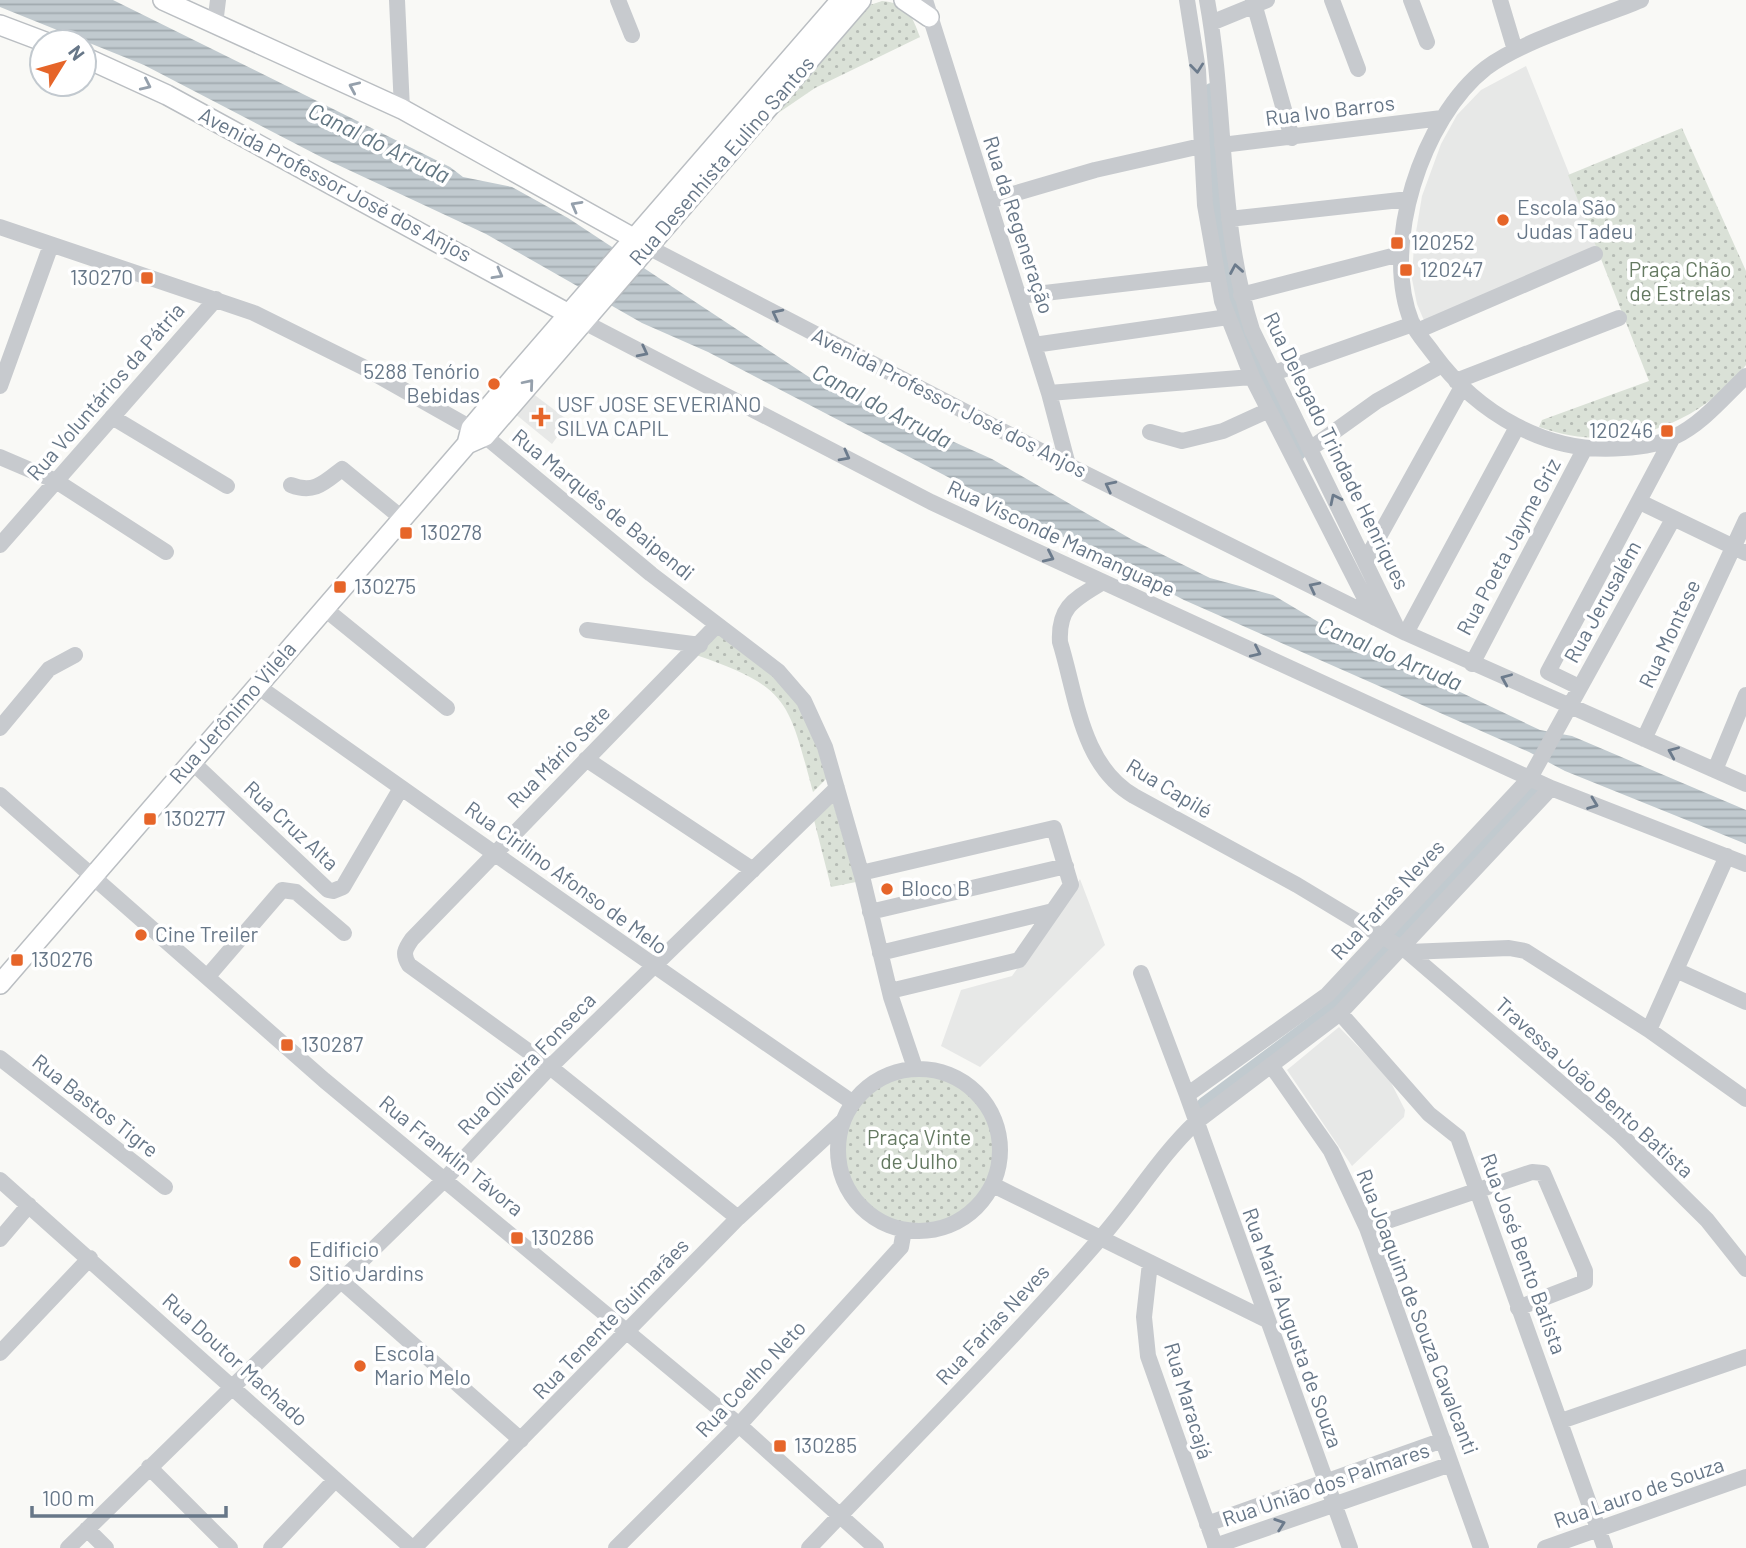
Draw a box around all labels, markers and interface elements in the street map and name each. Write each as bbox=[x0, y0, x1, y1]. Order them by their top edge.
north arrow bbox=[28, 28, 98, 98]
text: N bbox=[64, 40, 90, 64]
street label: Rua Desenhista Eulino Santos bbox=[623, 50, 819, 270]
one-way arrow bbox=[1189, 62, 1204, 73]
one-way arrow bbox=[139, 77, 151, 91]
one-way arrow bbox=[349, 81, 361, 95]
street label: Rua Ivo Barros bbox=[1264, 89, 1396, 130]
water label: Canal do Arruda bbox=[304, 96, 455, 188]
street label: Avenida Professor José dos Anjos bbox=[195, 101, 476, 266]
street label: Rua da Regeneração bbox=[979, 132, 1060, 317]
place label: Escola São Judas Tadeu bbox=[1517, 194, 1633, 243]
one-way arrow bbox=[570, 201, 583, 214]
marker: Escola São Judas Tadeu bbox=[1495, 212, 1511, 228]
place label: 120252 bbox=[1411, 229, 1475, 254]
marker: 120252 bbox=[1389, 235, 1405, 251]
place label: 120247 bbox=[1420, 256, 1483, 281]
park label: Praça Chão de Estrelas bbox=[1629, 256, 1731, 305]
marker: 120247 bbox=[1398, 262, 1414, 278]
one-way arrow bbox=[1229, 263, 1244, 275]
place label: 130270 bbox=[70, 264, 133, 289]
one-way arrow bbox=[490, 266, 503, 279]
marker: 130270 bbox=[139, 270, 155, 286]
street label: Rua Voluntários da Pátria bbox=[21, 297, 189, 485]
one-way arrow bbox=[772, 308, 784, 322]
street label: Rua Delegado Trindade Henriques bbox=[1259, 308, 1416, 593]
street label: Avenida Professor José dos Anjos bbox=[808, 321, 1091, 482]
one-way arrow bbox=[636, 343, 648, 357]
water label: Canal do Arruda bbox=[808, 357, 957, 454]
place label: 5288 Tenório Bebidas bbox=[363, 358, 480, 407]
marker: 5288 Tenório Bebidas bbox=[486, 376, 502, 392]
one-way arrow bbox=[521, 379, 533, 392]
place label: USF JOSE SEVERIANO SILVA CAPIL bbox=[557, 391, 761, 440]
marker: USF JOSE SEVERIANO SILVA CAPIL bbox=[531, 407, 551, 427]
place label: 120246 bbox=[1589, 417, 1653, 442]
street label: Rua Marquês de Baipendi bbox=[508, 423, 700, 585]
marker: 120246 bbox=[1659, 423, 1675, 439]
one-way arrow bbox=[838, 448, 850, 461]
street label: Rua Poeta Jayme Griz bbox=[1451, 454, 1565, 639]
street label: Rua Visconde Mamanguape bbox=[944, 474, 1179, 601]
one-way arrow bbox=[1105, 480, 1117, 494]
one-way arrow bbox=[1330, 494, 1344, 506]
place label: 130278 bbox=[420, 519, 482, 544]
marker: 130278 bbox=[398, 525, 414, 541]
street label: Rua Jerusalém bbox=[1558, 536, 1645, 667]
one-way arrow bbox=[1042, 549, 1054, 563]
place label: 130275 bbox=[354, 573, 416, 598]
street label: Rua Montese bbox=[1633, 575, 1705, 691]
marker: 130275 bbox=[332, 579, 348, 595]
one-way arrow bbox=[1309, 582, 1321, 596]
water label: Canal do Arruda bbox=[1314, 610, 1467, 696]
street label: Rua Jerônimo Vilela bbox=[163, 636, 300, 788]
one-way arrow bbox=[1249, 644, 1261, 658]
one-way arrow bbox=[1501, 673, 1513, 687]
street label: Rua Mário Sete bbox=[501, 699, 615, 813]
one-way arrow bbox=[1667, 746, 1679, 760]
street label: Rua Capilé bbox=[1122, 752, 1217, 823]
street label: Rua Cruz Alta bbox=[240, 775, 344, 875]
street label: Rua Cirilino Afonso de Melo bbox=[461, 795, 673, 959]
one-way arrow bbox=[1587, 796, 1599, 810]
place label: 130277 bbox=[164, 805, 225, 830]
marker: 130277 bbox=[142, 811, 158, 827]
street label: Rua Farias Neves bbox=[1325, 834, 1449, 964]
place label: Bloco B bbox=[901, 875, 970, 900]
marker: Bloco B bbox=[879, 881, 895, 897]
place label: Cine Treiler bbox=[155, 921, 259, 946]
marker: Cine Treiler bbox=[133, 927, 149, 943]
place label: 130276 bbox=[31, 946, 93, 971]
marker: 130276 bbox=[9, 952, 25, 968]
street label: Rua Oliveira Fonseca bbox=[452, 987, 600, 1139]
street label: Travessa João Bento Batista bbox=[1491, 991, 1699, 1183]
place label: 130287 bbox=[301, 1031, 363, 1056]
marker: 130287 bbox=[279, 1037, 295, 1053]
street label: Rua Bastos Tigre bbox=[28, 1048, 164, 1162]
street label: Rua Franklin Távora bbox=[375, 1089, 529, 1221]
park label: Praça Vinte de Julho bbox=[867, 1124, 971, 1173]
street label: Rua José Bento Batista bbox=[1476, 1150, 1572, 1357]
street label: Rua Joaquim de Souza Cavalcanti bbox=[1352, 1165, 1484, 1458]
street label: Rua Maria Augusta de Souza bbox=[1238, 1204, 1349, 1451]
place label: 130286 bbox=[531, 1224, 594, 1249]
marker: 130286 bbox=[509, 1230, 525, 1246]
street label: Rua Tenente Guimarães bbox=[527, 1232, 693, 1404]
place label: Edificio Sitio Jardins bbox=[309, 1236, 424, 1285]
marker: Edificio Sitio Jardins bbox=[287, 1254, 303, 1270]
street label: Rua Farias Neves bbox=[930, 1259, 1054, 1389]
street label: Rua Doutor Machado bbox=[158, 1287, 314, 1431]
street label: Rua Coelho Neto bbox=[690, 1315, 810, 1441]
street label: Rua Maracajá bbox=[1160, 1339, 1219, 1462]
place label: Escola Mario Melo bbox=[374, 1340, 471, 1389]
marker: Escola Mario Melo bbox=[352, 1358, 368, 1374]
place label: 130285 bbox=[794, 1432, 857, 1457]
street label: Rua União dos Palmares bbox=[1219, 1436, 1432, 1531]
marker: 130285 bbox=[772, 1438, 788, 1454]
street label: Rua Lauro de Souza bbox=[1550, 1451, 1727, 1532]
scale bar bbox=[32, 1474, 226, 1518]
text: 100 m bbox=[42, 1485, 95, 1510]
one-way arrow bbox=[1273, 1518, 1285, 1532]

